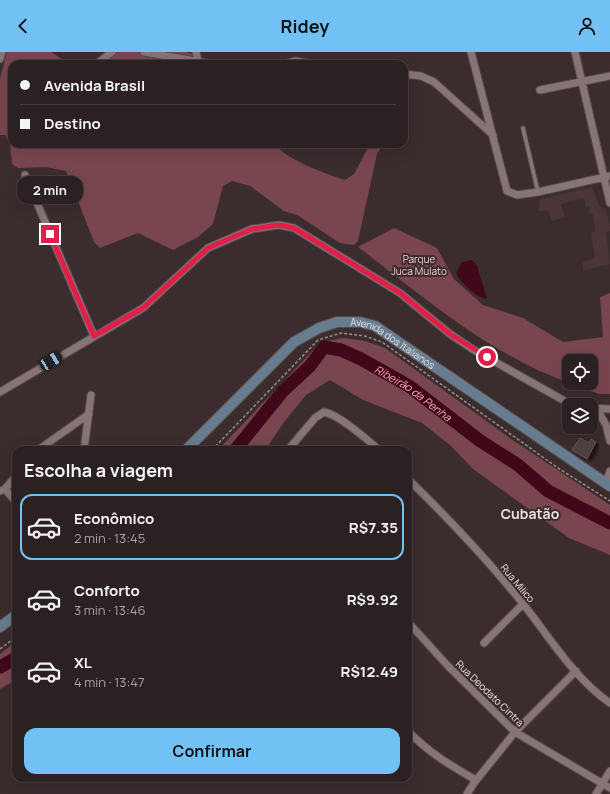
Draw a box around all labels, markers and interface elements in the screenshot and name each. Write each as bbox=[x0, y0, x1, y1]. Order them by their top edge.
text: Ridey bbox=[281, 14, 329, 38]
icon: back bbox=[12, 15, 34, 37]
icon: person bbox=[576, 15, 598, 37]
text: Avenida Brasil bbox=[44, 75, 145, 96]
text: Destino bbox=[44, 113, 101, 134]
callout: 2 min bbox=[17, 176, 83, 204]
text: 2 min bbox=[33, 181, 67, 199]
route end bbox=[41, 225, 59, 243]
park label: Parque Juca Mulato bbox=[391, 252, 447, 278]
street label: Avenida dos Italianos bbox=[350, 315, 438, 372]
route start bbox=[478, 348, 496, 366]
car bbox=[38, 350, 64, 372]
map controls bbox=[562, 354, 598, 434]
button: locate bbox=[562, 354, 598, 390]
water label: Ribeirão da Penha bbox=[372, 361, 456, 425]
button: layers bbox=[562, 398, 598, 434]
text: Escolha a viagem bbox=[24, 458, 173, 482]
district label: Cubatão bbox=[501, 504, 560, 523]
text: Econômico bbox=[74, 508, 154, 529]
icon: car bbox=[26, 509, 62, 545]
text: R$7.35 bbox=[349, 517, 398, 538]
text: 2 min · 13:45 bbox=[74, 529, 145, 547]
street label: Rua Milico bbox=[498, 561, 538, 605]
text: Conforto bbox=[74, 580, 140, 601]
icon: car bbox=[26, 581, 62, 617]
text: R$9.92 bbox=[347, 589, 398, 610]
text: 3 min · 13:46 bbox=[74, 601, 146, 619]
text: XL bbox=[74, 652, 92, 673]
icon: car bbox=[26, 653, 62, 689]
street label: Rua Deodato Cintra bbox=[453, 657, 527, 729]
text: R$12.49 bbox=[341, 661, 398, 682]
text: 4 min · 13:47 bbox=[74, 673, 145, 691]
button: Confirmar bbox=[24, 728, 400, 774]

